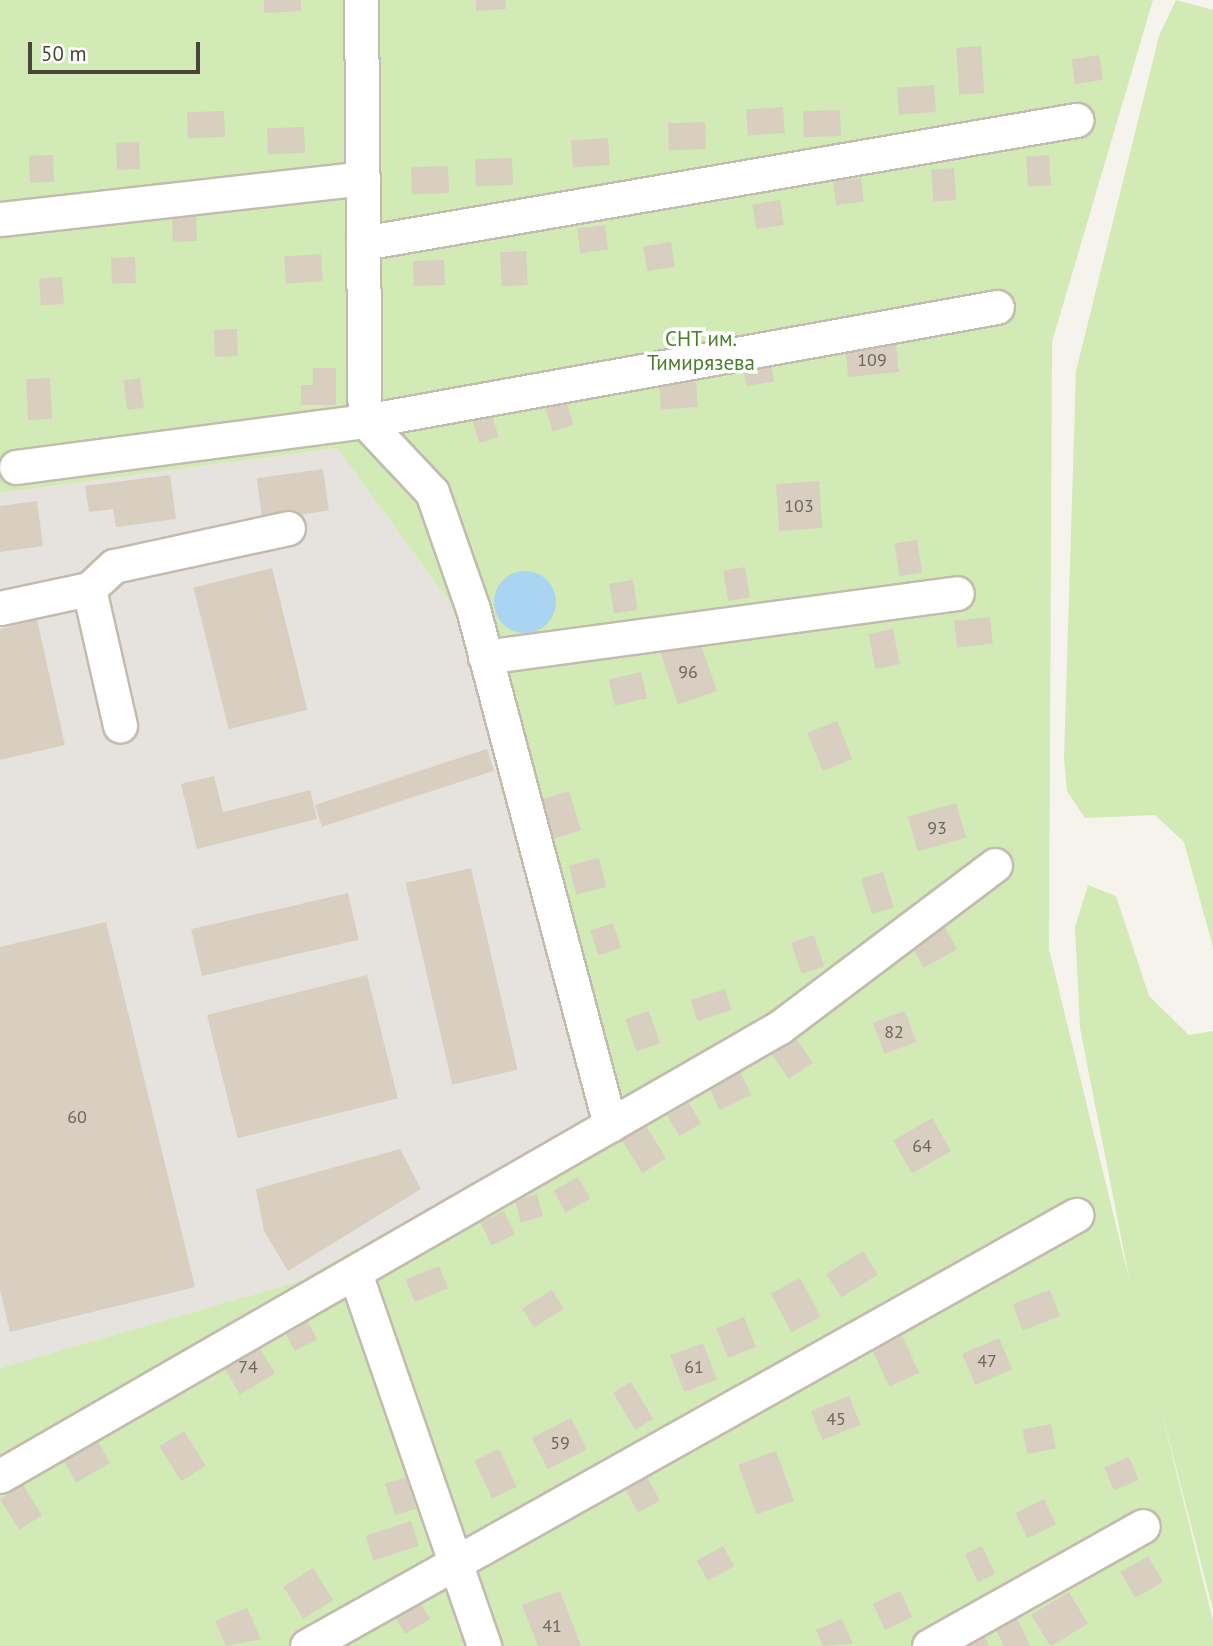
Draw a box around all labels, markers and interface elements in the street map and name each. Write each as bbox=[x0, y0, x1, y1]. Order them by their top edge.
scale bar bbox=[32, 28, 203, 72]
text: 50 m bbox=[41, 40, 87, 67]
park label: СНТ им. Тимирязева bbox=[647, 326, 755, 376]
house number: 109 bbox=[857, 349, 887, 371]
house number: 103 bbox=[784, 495, 814, 517]
house number: 96 bbox=[678, 661, 698, 683]
house number: 93 bbox=[927, 817, 947, 839]
house number: 82 bbox=[884, 1021, 904, 1043]
house number: 60 bbox=[67, 1106, 87, 1128]
house number: 64 bbox=[912, 1135, 932, 1157]
house number: 47 bbox=[977, 1350, 997, 1372]
house number: 74 bbox=[238, 1356, 258, 1378]
house number: 61 bbox=[684, 1356, 704, 1378]
house number: 45 bbox=[826, 1408, 846, 1430]
house number: 59 bbox=[550, 1432, 570, 1454]
house number: 41 bbox=[542, 1615, 562, 1637]

